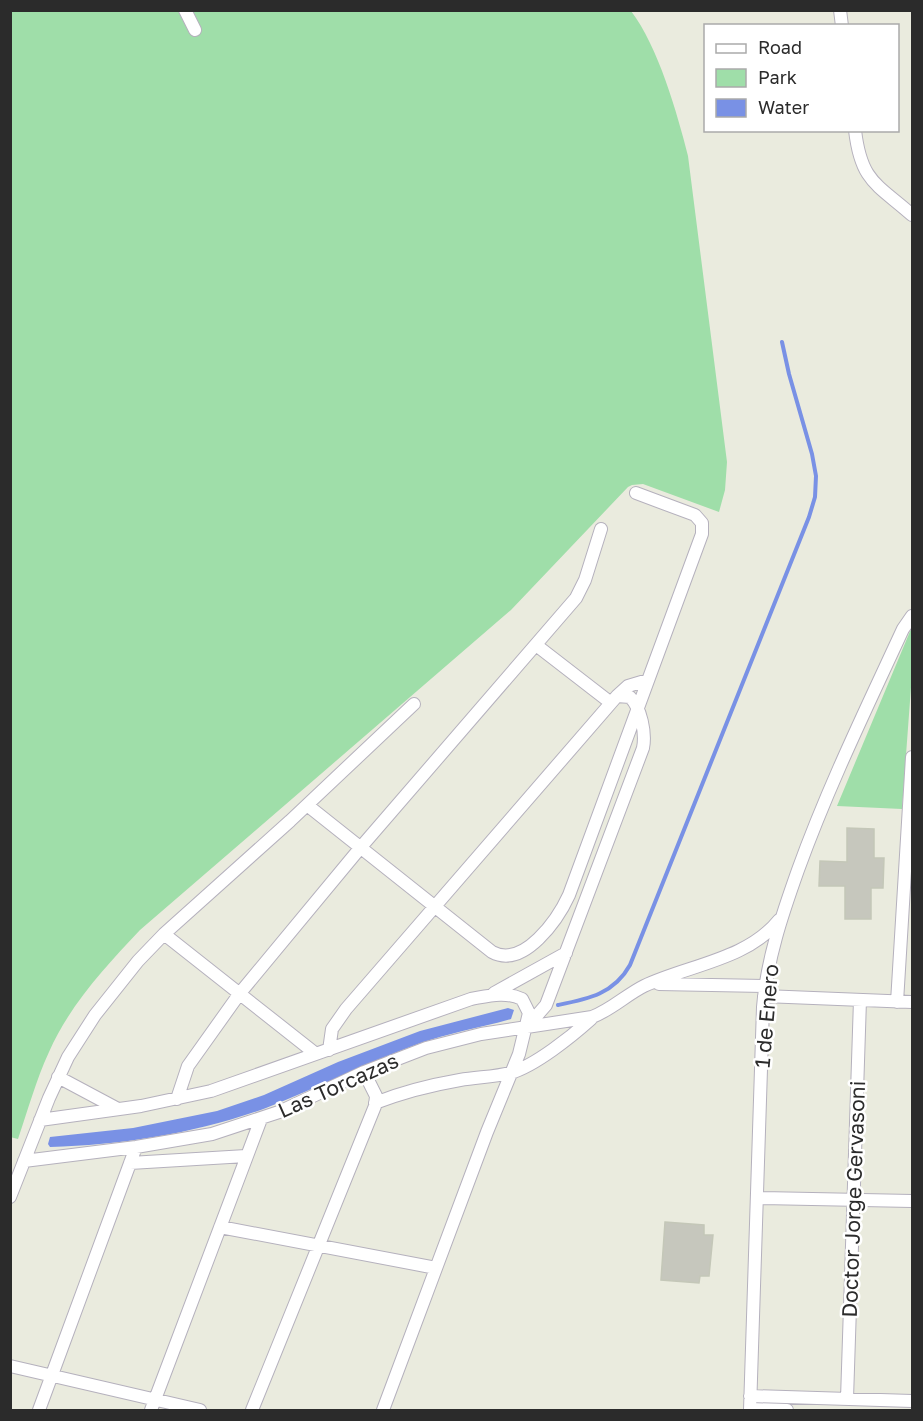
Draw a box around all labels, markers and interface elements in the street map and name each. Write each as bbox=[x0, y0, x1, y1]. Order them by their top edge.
legend bbox=[704, 24, 899, 132]
text: Road bbox=[758, 36, 802, 58]
text: Park bbox=[758, 66, 797, 88]
text: Water bbox=[758, 96, 809, 118]
street label: 1 de Enero bbox=[749, 963, 783, 1069]
street label: Las Torcazas bbox=[274, 1047, 402, 1123]
street label: Doctor Jorge Gervasoni bbox=[836, 1080, 870, 1318]

